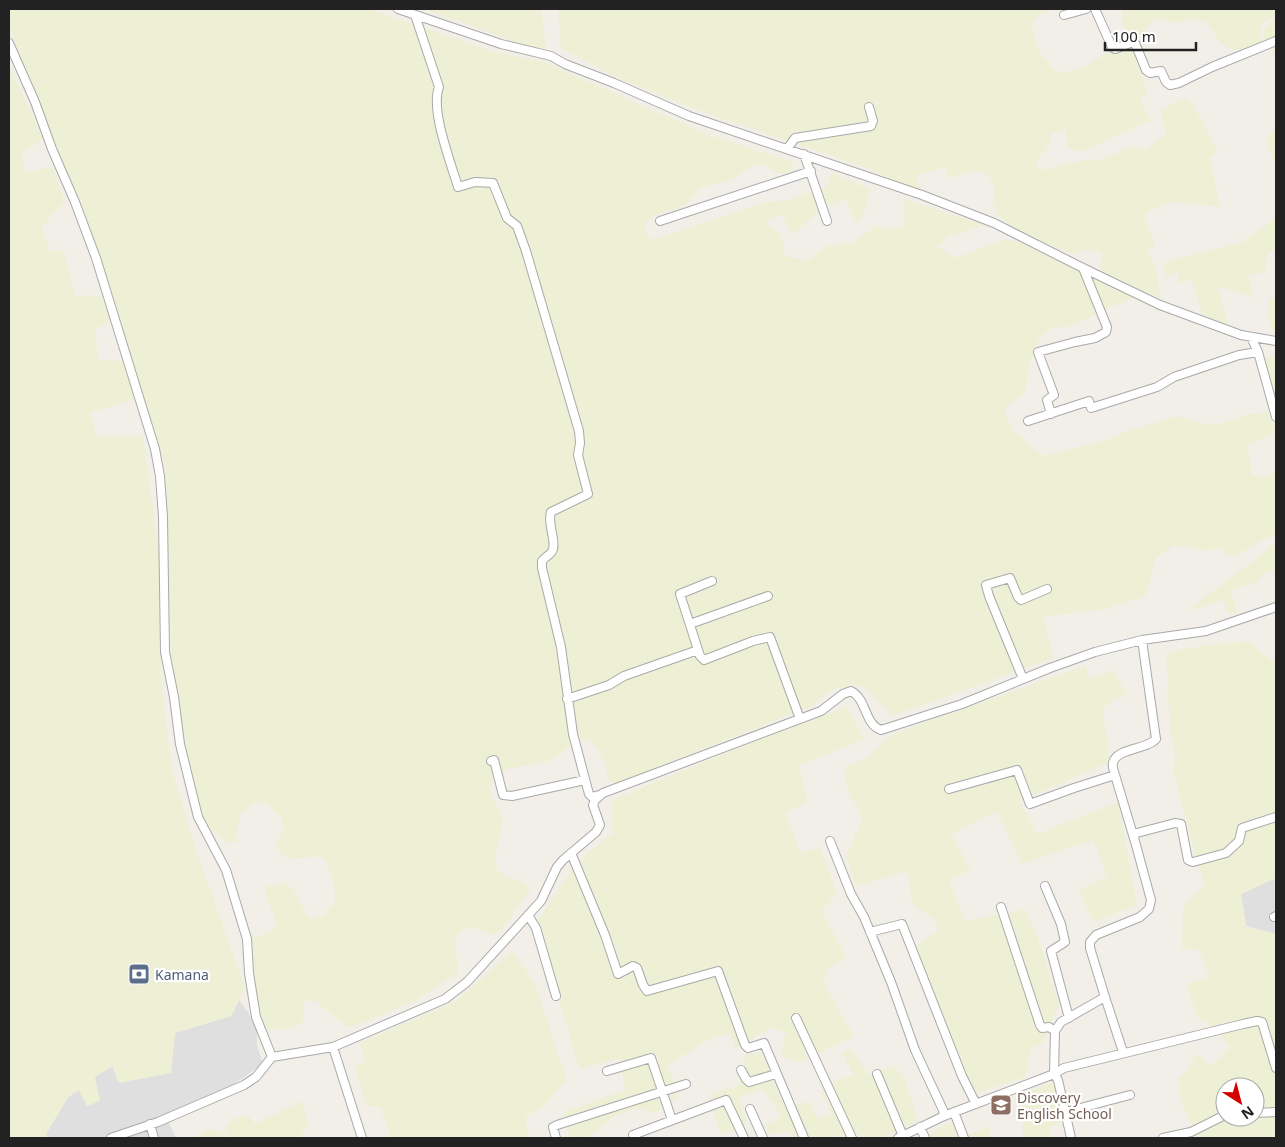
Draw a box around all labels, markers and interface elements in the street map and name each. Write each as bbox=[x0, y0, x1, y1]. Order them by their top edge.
scale bar bbox=[1105, 20, 1196, 52]
text: 100 m bbox=[1112, 26, 1156, 46]
bank icon: Kamana bbox=[127, 962, 151, 986]
place label: Kamana bbox=[155, 965, 209, 984]
north arrow bbox=[1215, 1077, 1265, 1127]
place label: Discovery English School bbox=[1017, 1088, 1112, 1123]
school or university icon: Discovery English School bbox=[989, 1093, 1013, 1117]
text: N bbox=[1238, 1102, 1258, 1124]

